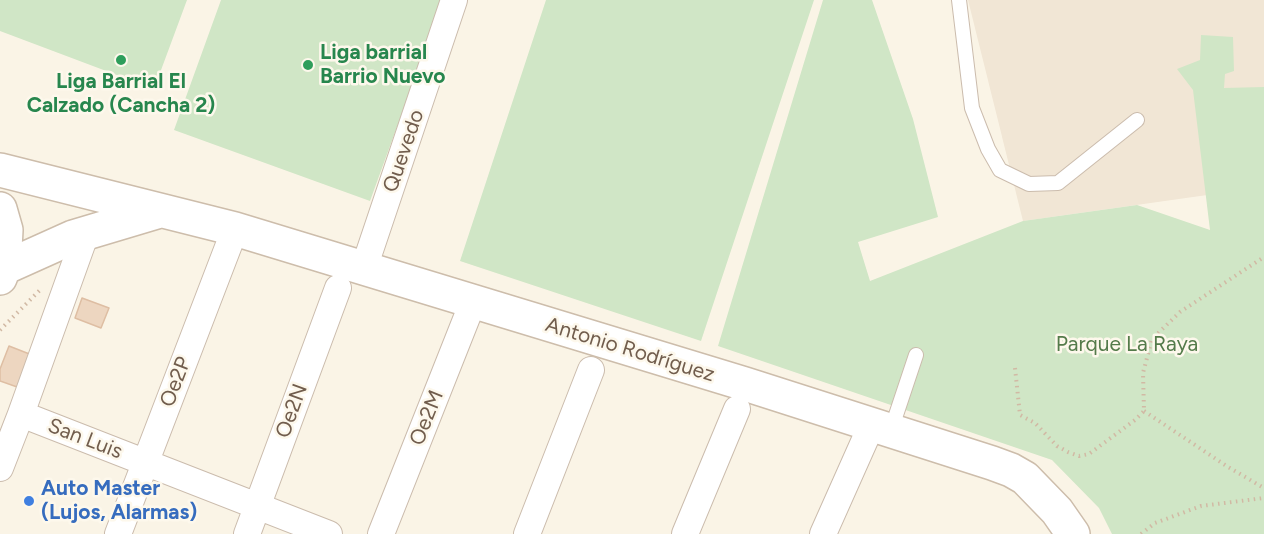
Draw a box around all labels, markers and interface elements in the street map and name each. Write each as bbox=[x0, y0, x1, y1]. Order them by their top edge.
place label: Liga barrial Barrio Nuevo bbox=[320, 40, 446, 90]
marker: Liga Barrial El Calzado (Cancha 2) bbox=[114, 53, 128, 67]
marker: Liga barrial Barrio Nuevo bbox=[301, 58, 315, 72]
place label: Liga Barrial El Calzado (Cancha 2) bbox=[27, 69, 215, 119]
street label: Quevedo bbox=[378, 106, 430, 196]
street label: Antonio Rodríguez bbox=[542, 312, 718, 388]
park label: Parque La Raya bbox=[1056, 332, 1198, 358]
street label: Oe2P bbox=[155, 353, 197, 411]
street label: Oe2N bbox=[271, 380, 313, 442]
street label: Oe2M bbox=[405, 387, 449, 449]
street label: San Luis bbox=[44, 413, 126, 465]
place label: Auto Master (Lujos, Alarmas) bbox=[41, 476, 197, 526]
marker: Auto Master (Lujos, Alarmas) bbox=[22, 494, 36, 508]

